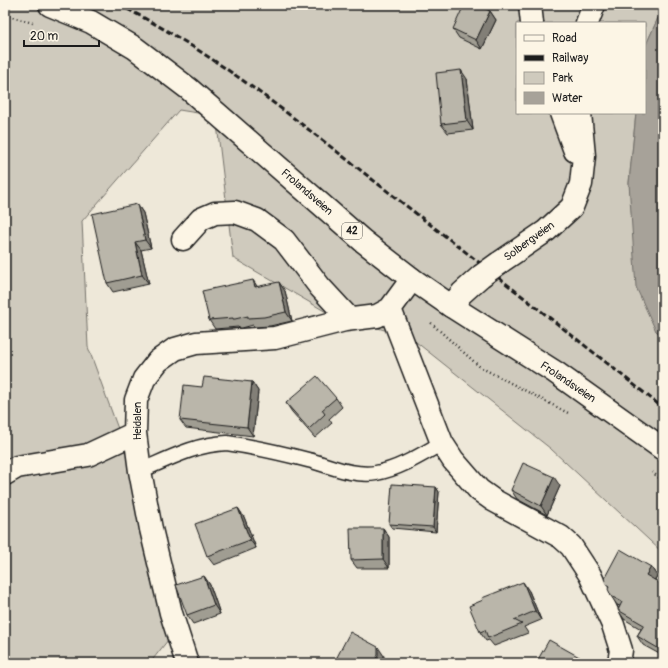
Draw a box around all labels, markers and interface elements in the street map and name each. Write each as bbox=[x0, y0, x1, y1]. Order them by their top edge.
scale bar bbox=[24, 22, 99, 48]
legend bbox=[516, 22, 646, 114]
text: 20 m bbox=[30, 29, 59, 44]
text: Road bbox=[552, 31, 577, 46]
text: Railway bbox=[552, 51, 588, 66]
text: Park bbox=[552, 71, 573, 86]
text: Water bbox=[552, 91, 583, 106]
street label: Frolandsveien bbox=[279, 166, 335, 218]
street label: Solbergveien bbox=[501, 218, 557, 264]
road number: 42 bbox=[342, 223, 362, 239]
street label: Frolandsveien bbox=[538, 359, 598, 405]
street label: Heidalen bbox=[131, 402, 144, 440]

